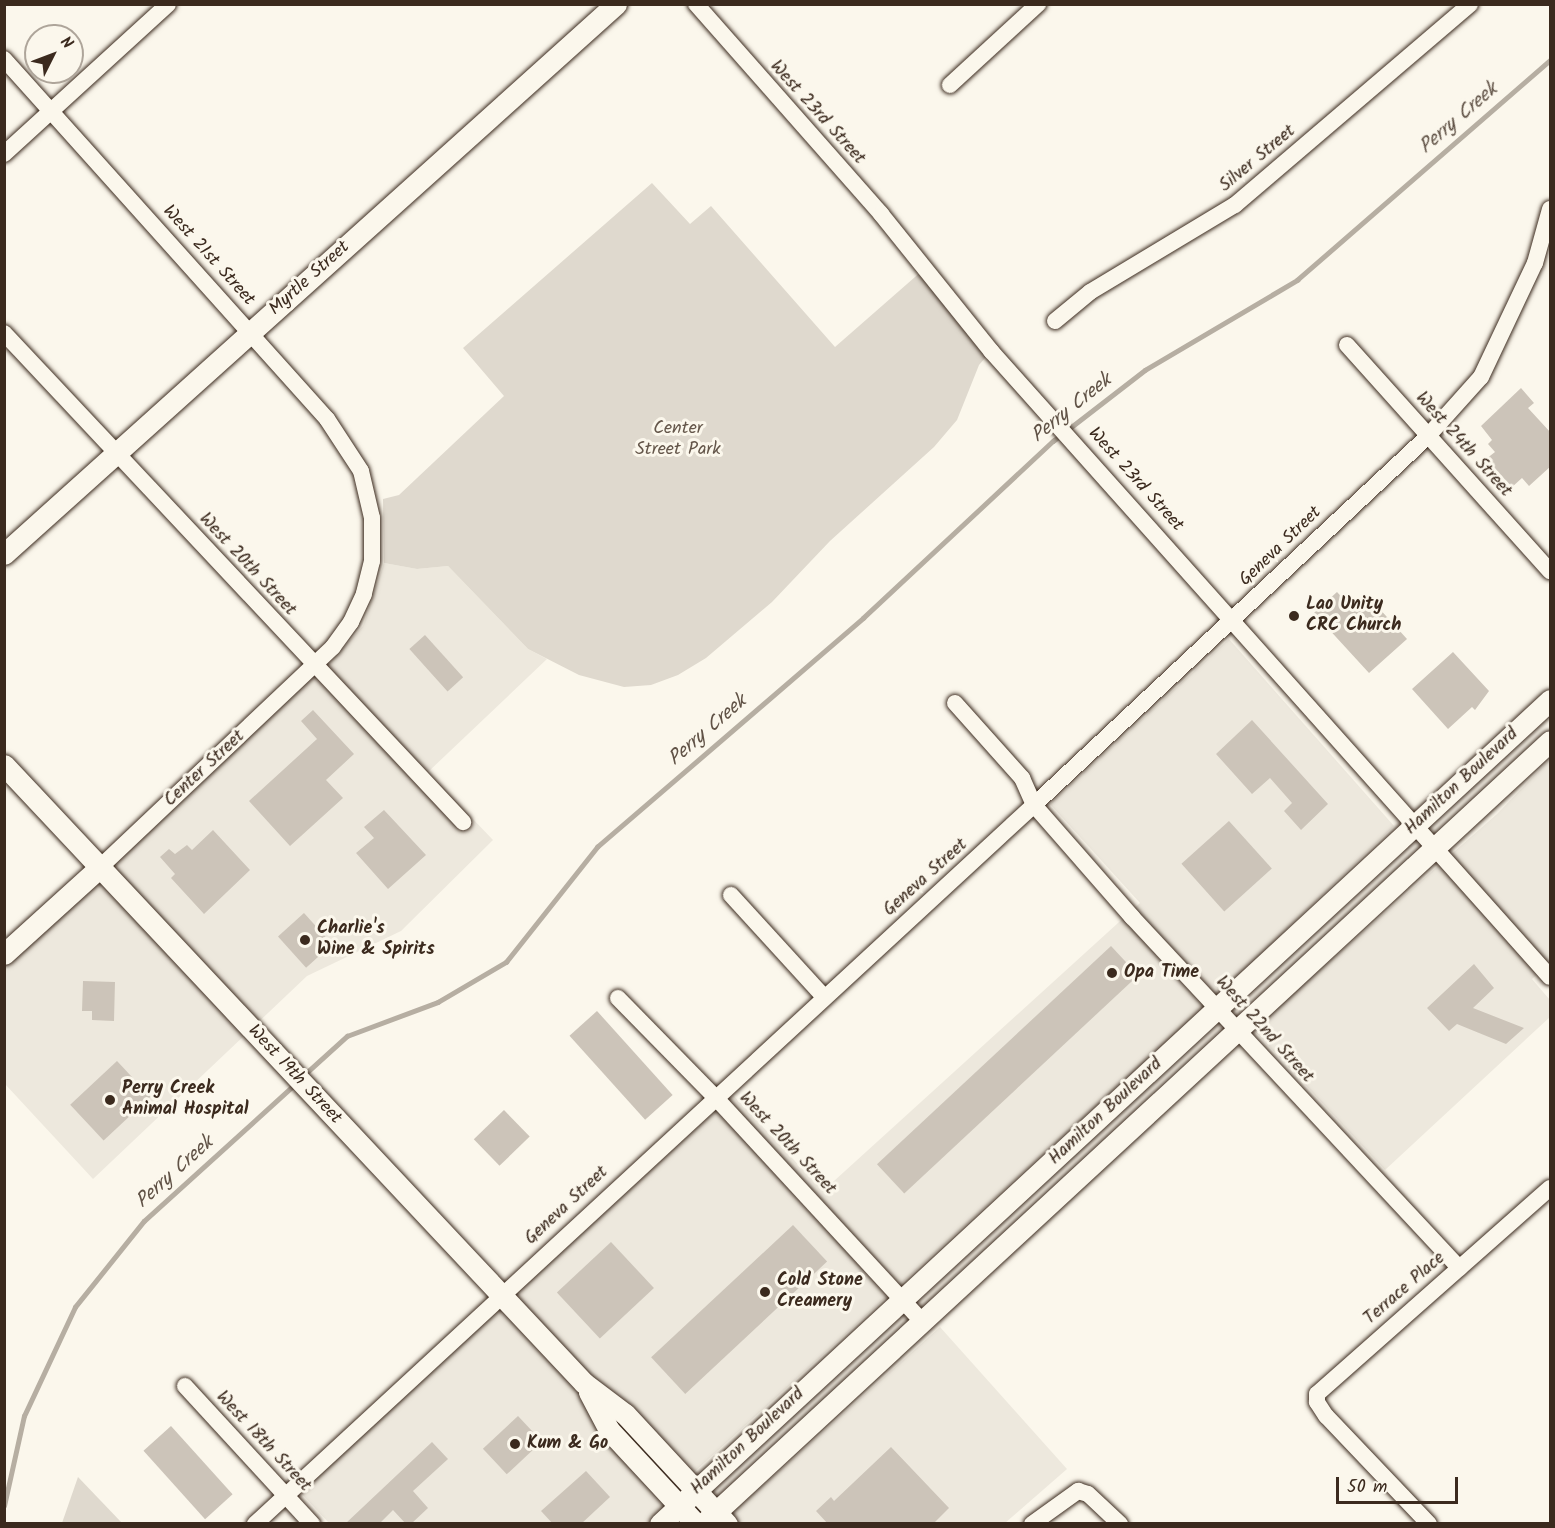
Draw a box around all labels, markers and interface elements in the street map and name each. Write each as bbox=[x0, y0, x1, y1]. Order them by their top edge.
north arrow bbox=[24, 24, 84, 84]
text: N bbox=[54, 31, 79, 55]
street label: West 23rd Street bbox=[765, 57, 869, 169]
water label: Perry Creek bbox=[1415, 78, 1503, 160]
street label: Silver Street bbox=[1216, 121, 1300, 197]
street label: West 21st Street bbox=[157, 201, 259, 311]
street label: Myrtle Street bbox=[265, 237, 355, 321]
water label: Perry Creek bbox=[1027, 369, 1117, 449]
street label: West 24th Street bbox=[1410, 388, 1516, 502]
park label: Center Street Park bbox=[635, 419, 721, 462]
street label: West 23rd Street bbox=[1083, 424, 1187, 536]
street label: Geneva Street bbox=[1235, 503, 1327, 591]
street label: West 20th Street bbox=[194, 509, 300, 621]
place label: Lao Unity CRC Church bbox=[1306, 595, 1401, 638]
marker: Lao Unity CRC Church bbox=[1287, 609, 1301, 623]
water label: Perry Creek bbox=[664, 690, 752, 772]
street label: Hamilton Boulevard bbox=[1401, 724, 1523, 840]
street label: Center Street bbox=[160, 726, 250, 812]
street label: Geneva Street bbox=[879, 835, 973, 921]
place label: Charlie's Wine & Spirits bbox=[317, 919, 435, 962]
marker: Charlie's Wine & Spirits bbox=[298, 933, 312, 947]
place label: Opa Time bbox=[1124, 962, 1199, 984]
marker: Opa Time bbox=[1105, 966, 1119, 980]
street label: West 22nd Street bbox=[1210, 972, 1318, 1088]
street label: West 19th Street bbox=[242, 1021, 346, 1129]
street label: Hamilton Boulevard bbox=[1045, 1054, 1167, 1170]
place label: Perry Creek Animal Hospital bbox=[122, 1079, 248, 1122]
street label: West 20th Street bbox=[734, 1088, 840, 1200]
marker: Perry Creek Animal Hospital bbox=[103, 1093, 117, 1107]
water label: Perry Creek bbox=[131, 1132, 219, 1214]
street label: Geneva Street bbox=[521, 1162, 613, 1250]
street label: Terrace Place bbox=[1360, 1248, 1450, 1330]
place label: Cold Stone Creamery bbox=[777, 1271, 863, 1314]
marker: Cold Stone Creamery bbox=[758, 1285, 772, 1299]
street label: Hamilton Boulevard bbox=[687, 1384, 809, 1500]
street label: West 18th Street bbox=[211, 1387, 315, 1497]
place label: Kum & Go bbox=[527, 1433, 608, 1455]
marker: Kum & Go bbox=[508, 1437, 522, 1451]
scale bar bbox=[1339, 1465, 1460, 1503]
text: 50 m bbox=[1347, 1473, 1387, 1502]

